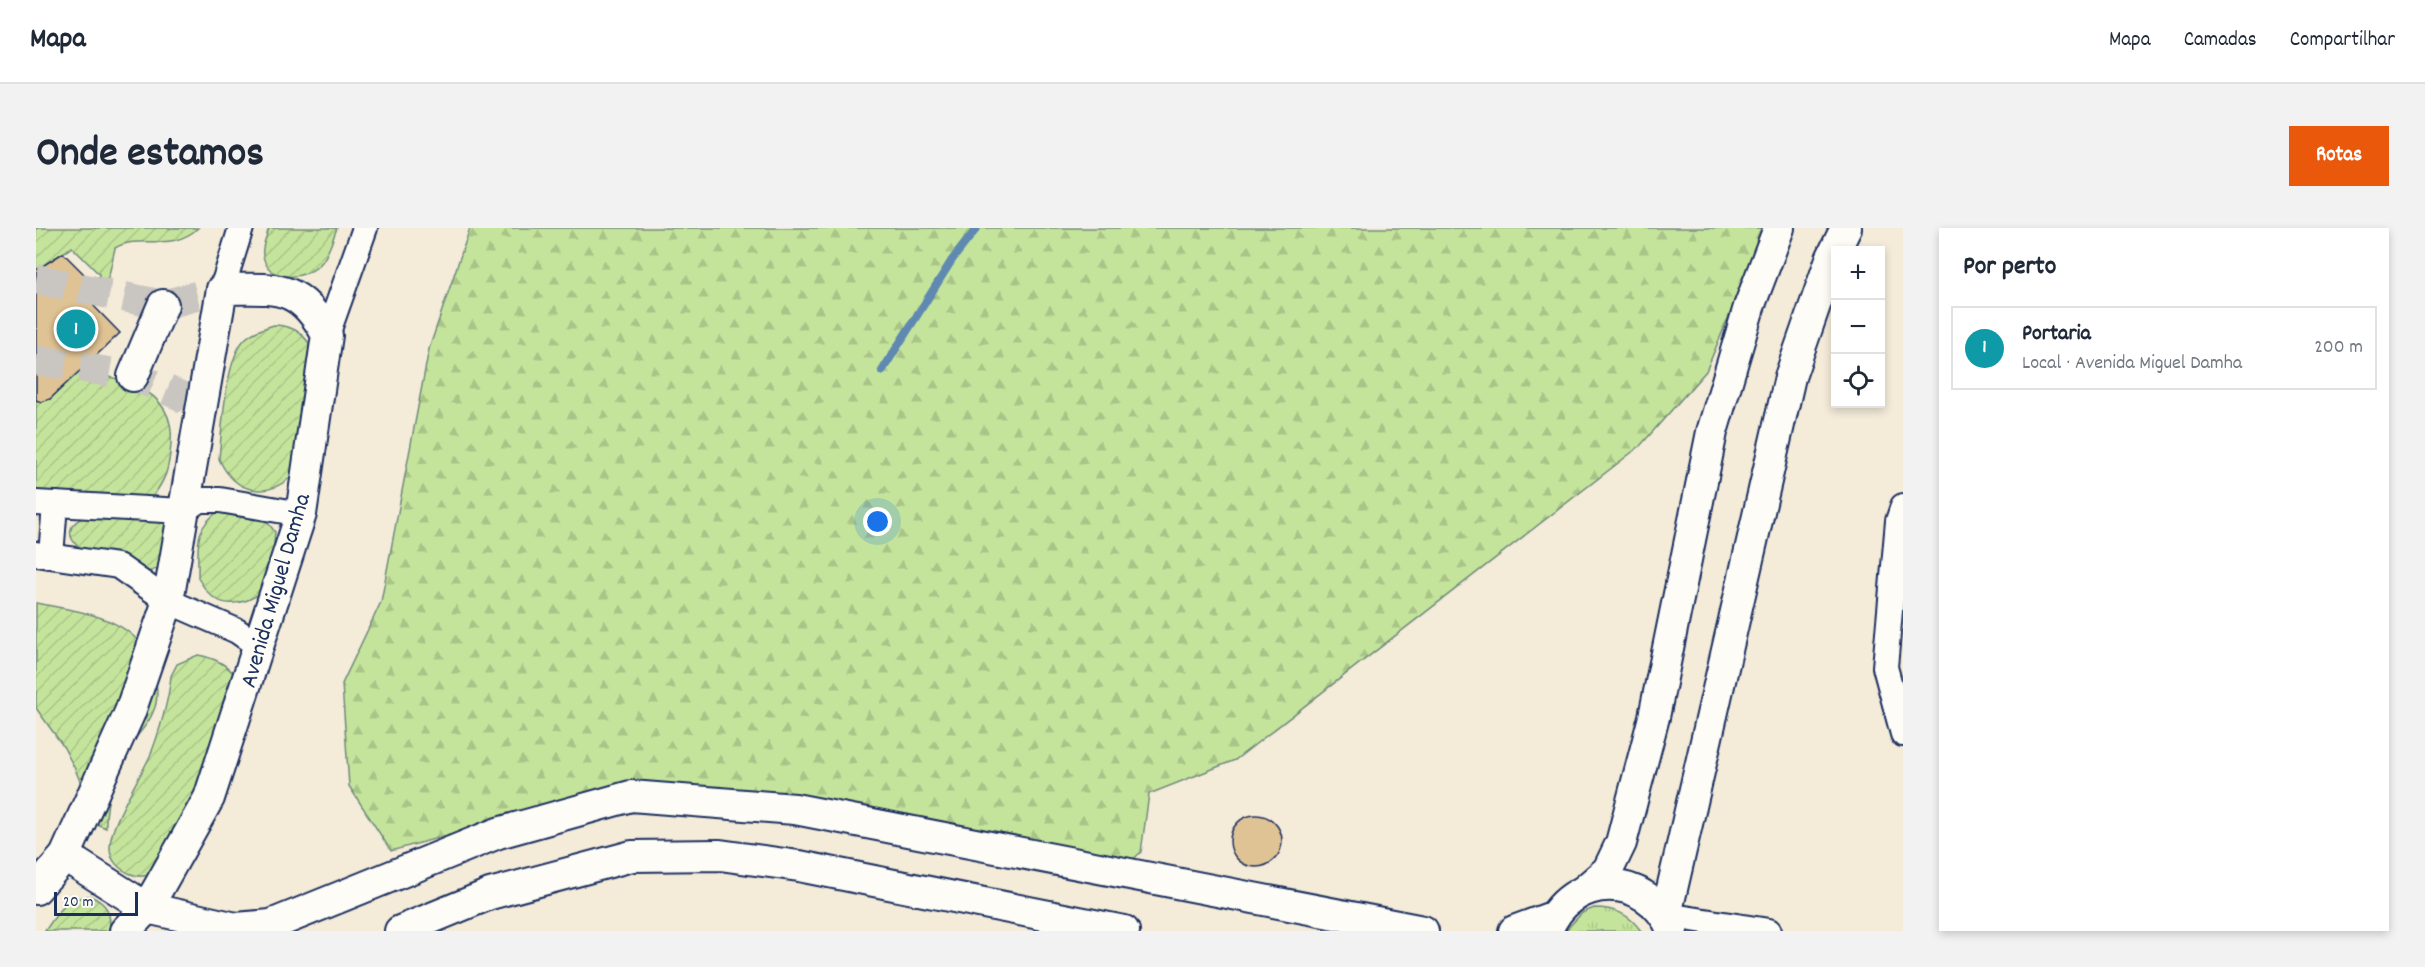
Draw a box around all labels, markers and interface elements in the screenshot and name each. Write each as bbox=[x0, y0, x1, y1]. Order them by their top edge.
text: Mapa bbox=[30, 21, 86, 61]
text: Mapa bbox=[2109, 26, 2151, 56]
text: Camadas bbox=[2184, 26, 2257, 56]
text: Compartilhar bbox=[2290, 26, 2395, 56]
text: Onde estamos bbox=[36, 126, 264, 186]
button: Rotas bbox=[2289, 126, 2389, 186]
map controls bbox=[1831, 246, 1885, 408]
button: + bbox=[1831, 246, 1885, 300]
text: Por perto bbox=[1963, 249, 2056, 286]
button: − bbox=[1831, 300, 1885, 354]
pin: 1 bbox=[56, 306, 96, 352]
text: Portaria bbox=[2022, 319, 2091, 350]
text: 1 bbox=[1982, 334, 1987, 362]
text: 200 m bbox=[2314, 334, 2363, 362]
text: Local · Avenida Miguel Damha bbox=[2022, 350, 2242, 378]
button: locate bbox=[1831, 354, 1885, 408]
street label: Avenida Miguel Damha bbox=[233, 489, 321, 692]
your location bbox=[863, 507, 892, 536]
scale bar bbox=[54, 889, 138, 916]
text: 20 m bbox=[63, 891, 93, 914]

